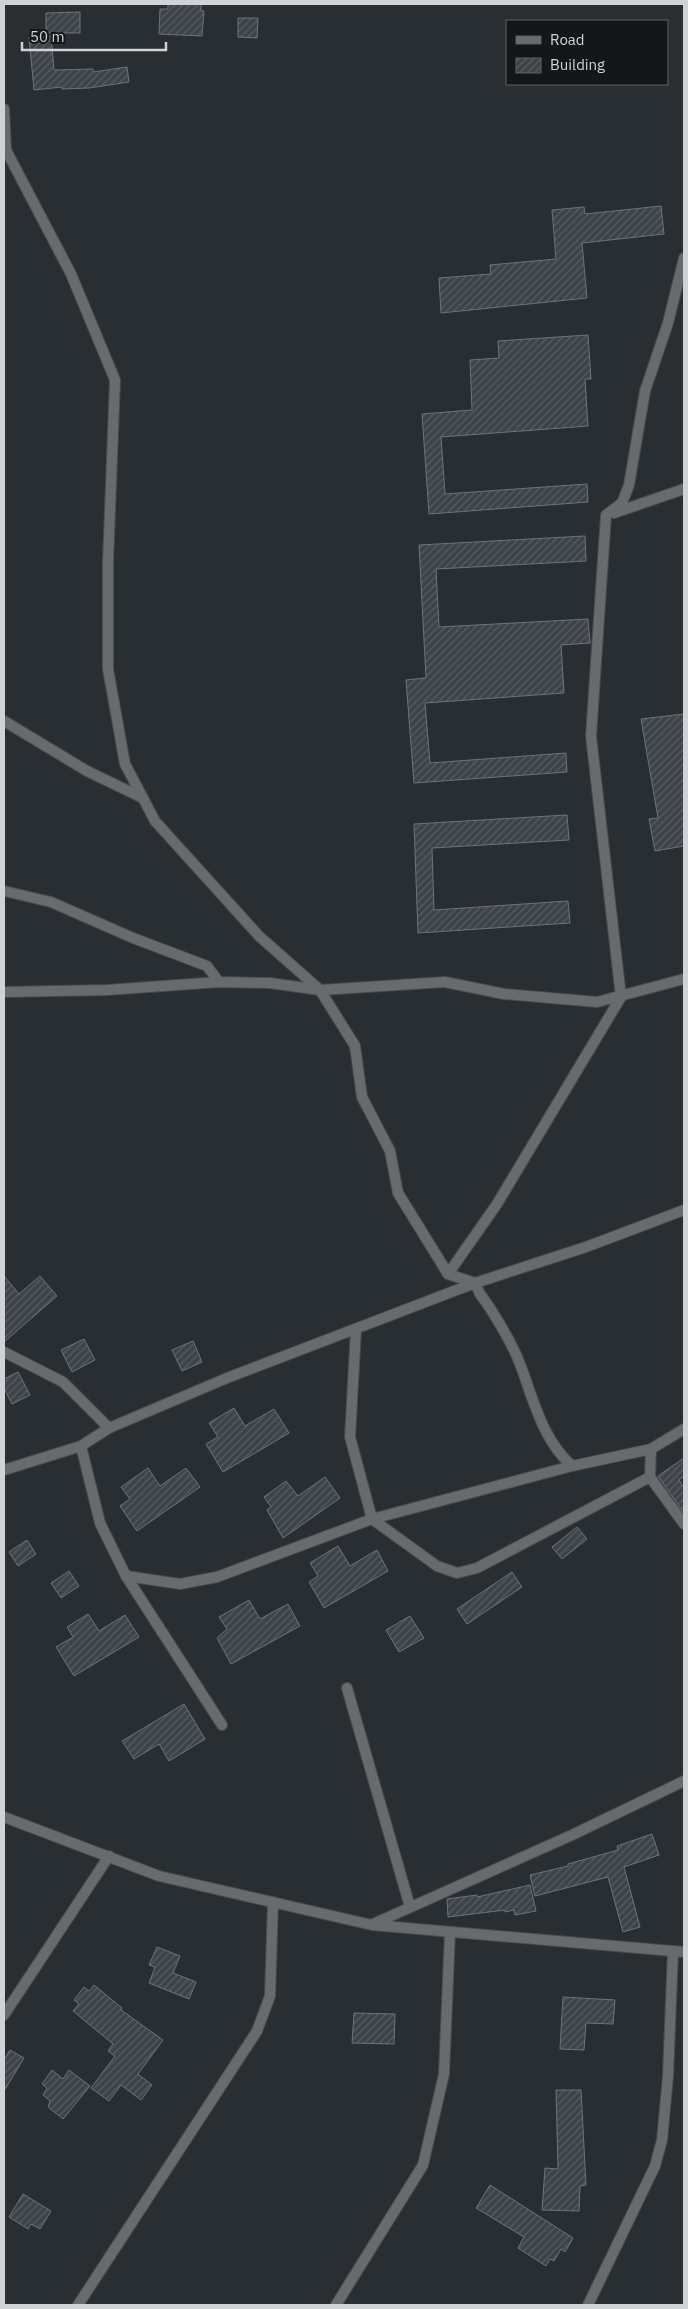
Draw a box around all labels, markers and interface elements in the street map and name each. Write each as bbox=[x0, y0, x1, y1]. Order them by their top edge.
scale bar bbox=[22, 20, 166, 52]
legend bbox=[506, 20, 668, 85]
text: 50 m bbox=[30, 27, 65, 46]
text: Road bbox=[550, 30, 585, 49]
text: Building bbox=[550, 55, 605, 74]

